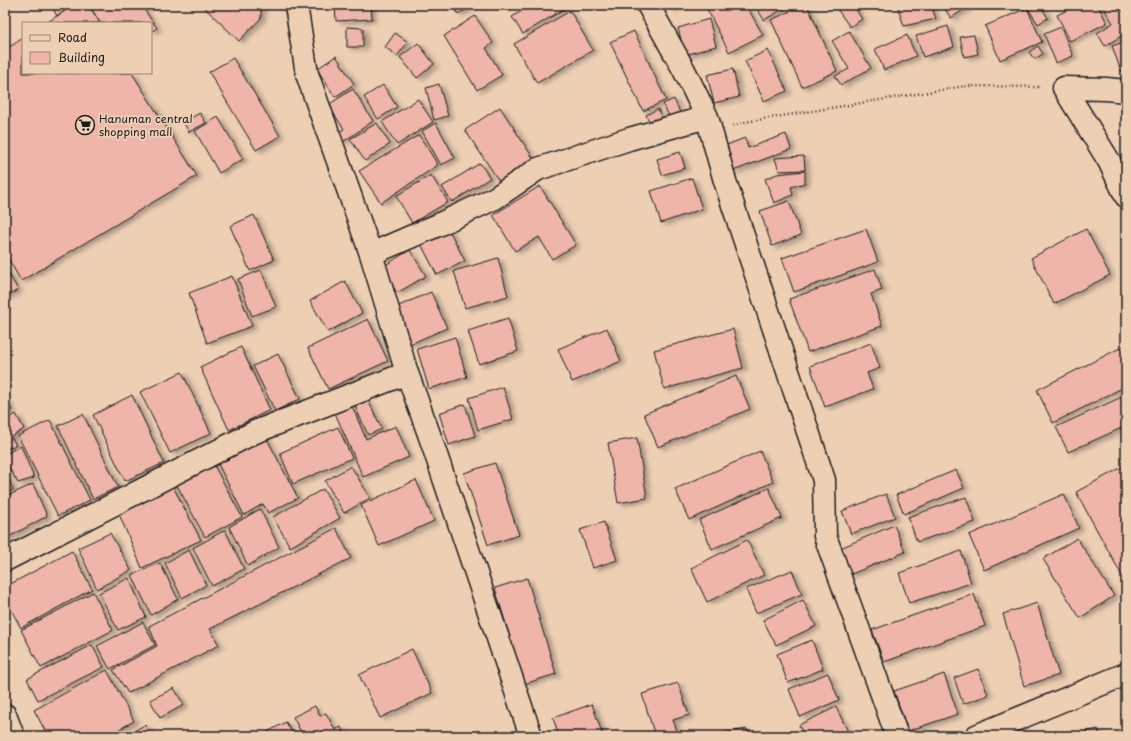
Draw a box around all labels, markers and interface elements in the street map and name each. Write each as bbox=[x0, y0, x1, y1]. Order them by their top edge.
legend bbox=[22, 22, 152, 74]
text: Road bbox=[58, 28, 87, 46]
text: Building bbox=[58, 48, 105, 66]
place label: Hanuman central shopping mall bbox=[99, 110, 193, 140]
supermarket icon: Hanuman central shopping mall bbox=[74, 114, 96, 136]

